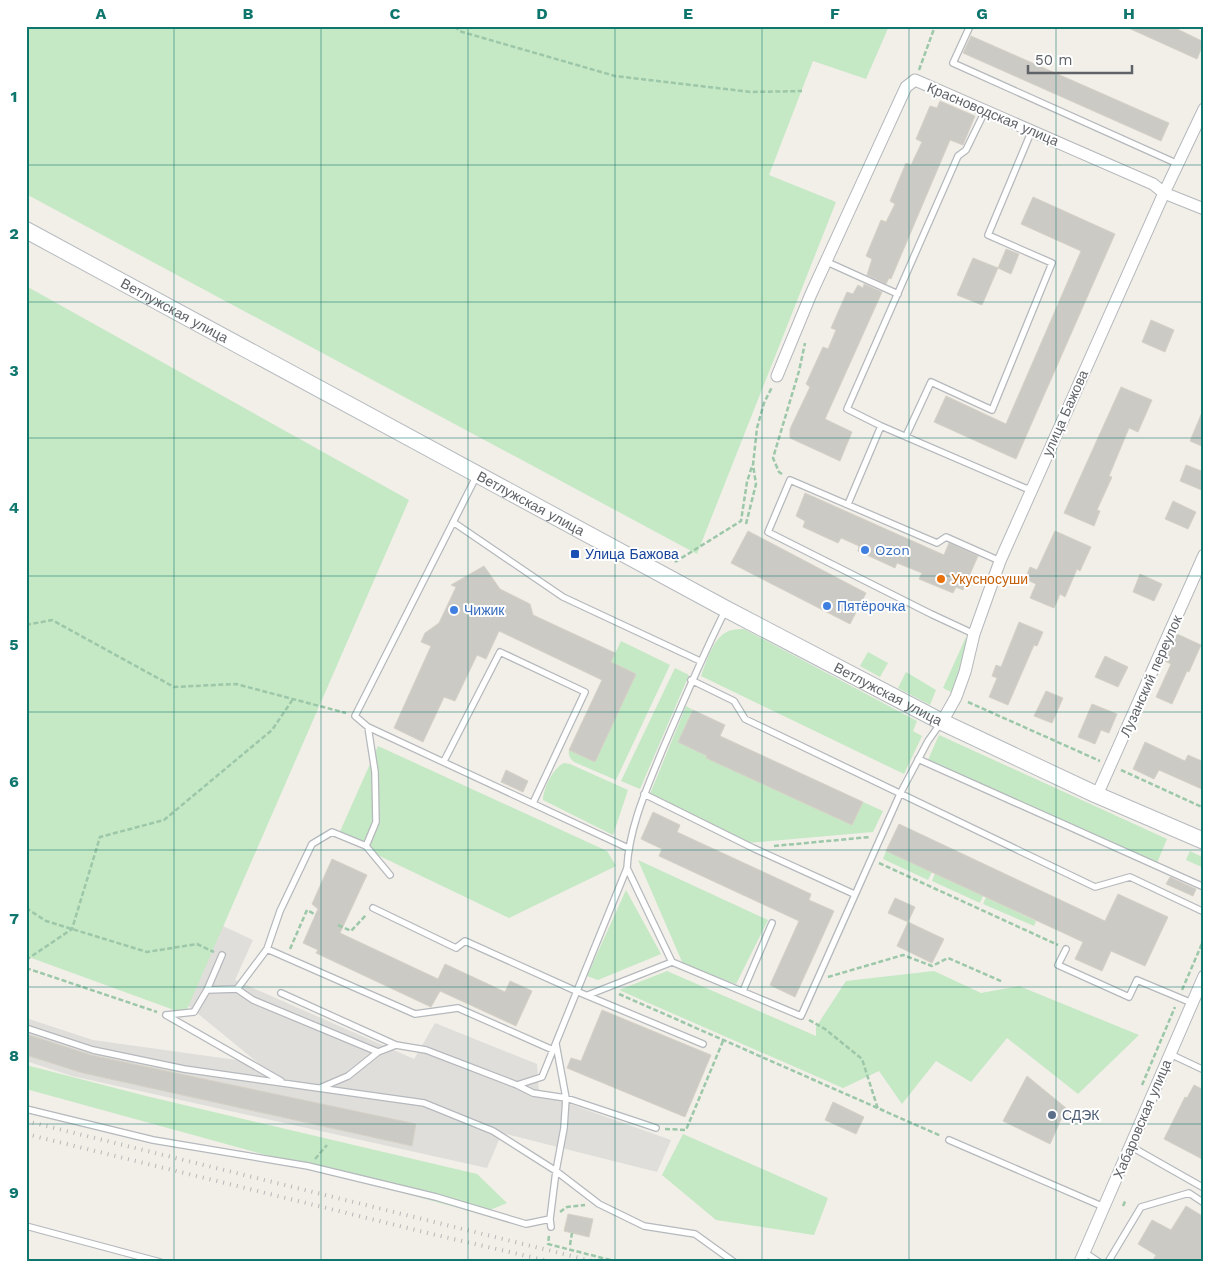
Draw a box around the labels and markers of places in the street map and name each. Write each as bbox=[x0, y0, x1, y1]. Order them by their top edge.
place label: Ozon bbox=[875, 542, 910, 558]
marker: Ozon bbox=[859, 544, 871, 556]
place label: Улица Бажова bbox=[585, 546, 679, 562]
marker: Улица Бажова bbox=[569, 548, 581, 560]
place label: Укусносуши bbox=[951, 571, 1028, 587]
marker: Укусносуши bbox=[935, 573, 947, 585]
place label: Пятёрочка bbox=[837, 598, 906, 614]
marker: Пятёрочка bbox=[821, 600, 833, 612]
place label: Чижик bbox=[464, 602, 505, 618]
marker: Чижик bbox=[448, 604, 460, 616]
place label: СДЭК bbox=[1062, 1107, 1100, 1123]
marker: СДЭК bbox=[1046, 1109, 1058, 1121]

